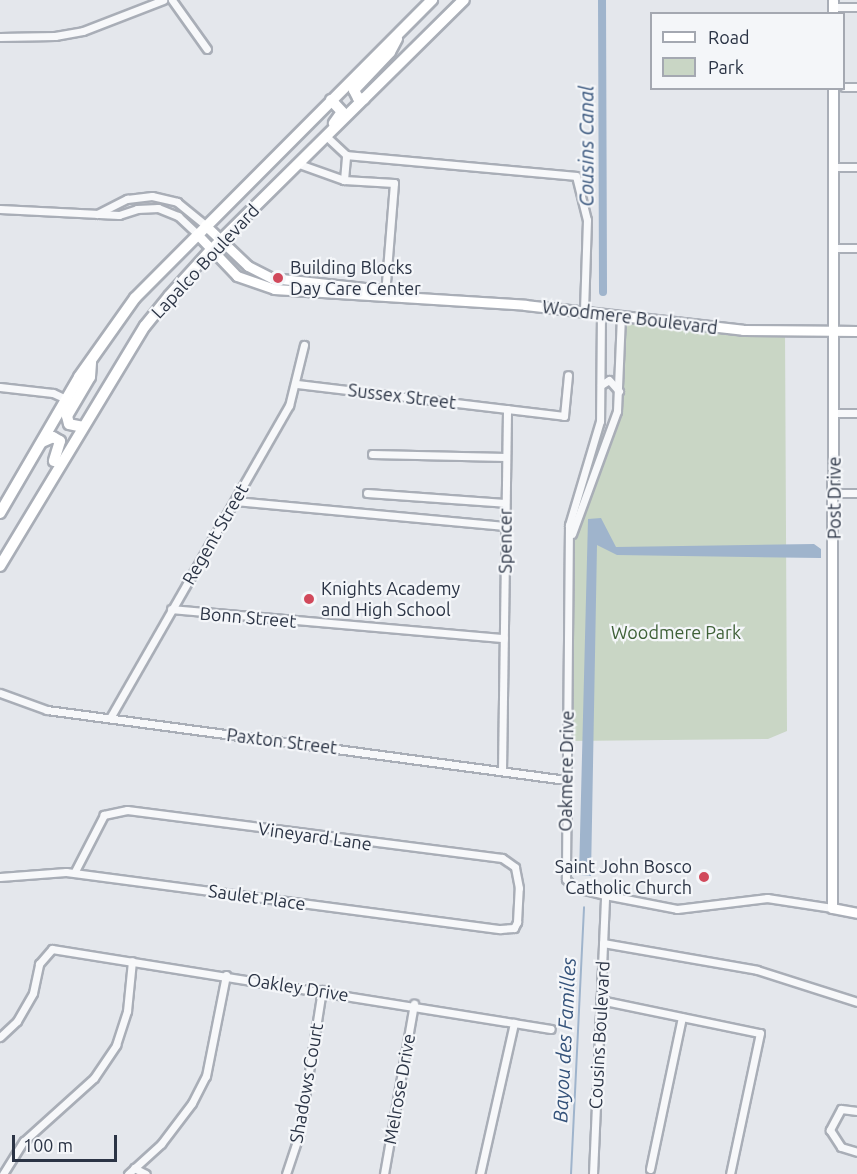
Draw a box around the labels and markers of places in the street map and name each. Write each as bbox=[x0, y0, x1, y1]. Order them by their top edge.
place label: Building Blocks Day Care Center bbox=[290, 257, 421, 300]
marker: Building Blocks Day Care Center bbox=[271, 271, 285, 285]
place label: Knights Academy and High School bbox=[321, 578, 460, 620]
marker: Knights Academy and High School bbox=[302, 592, 316, 606]
place label: Saint John Bosco Catholic Church bbox=[555, 856, 692, 898]
marker: Saint John Bosco Catholic Church bbox=[697, 870, 711, 884]

